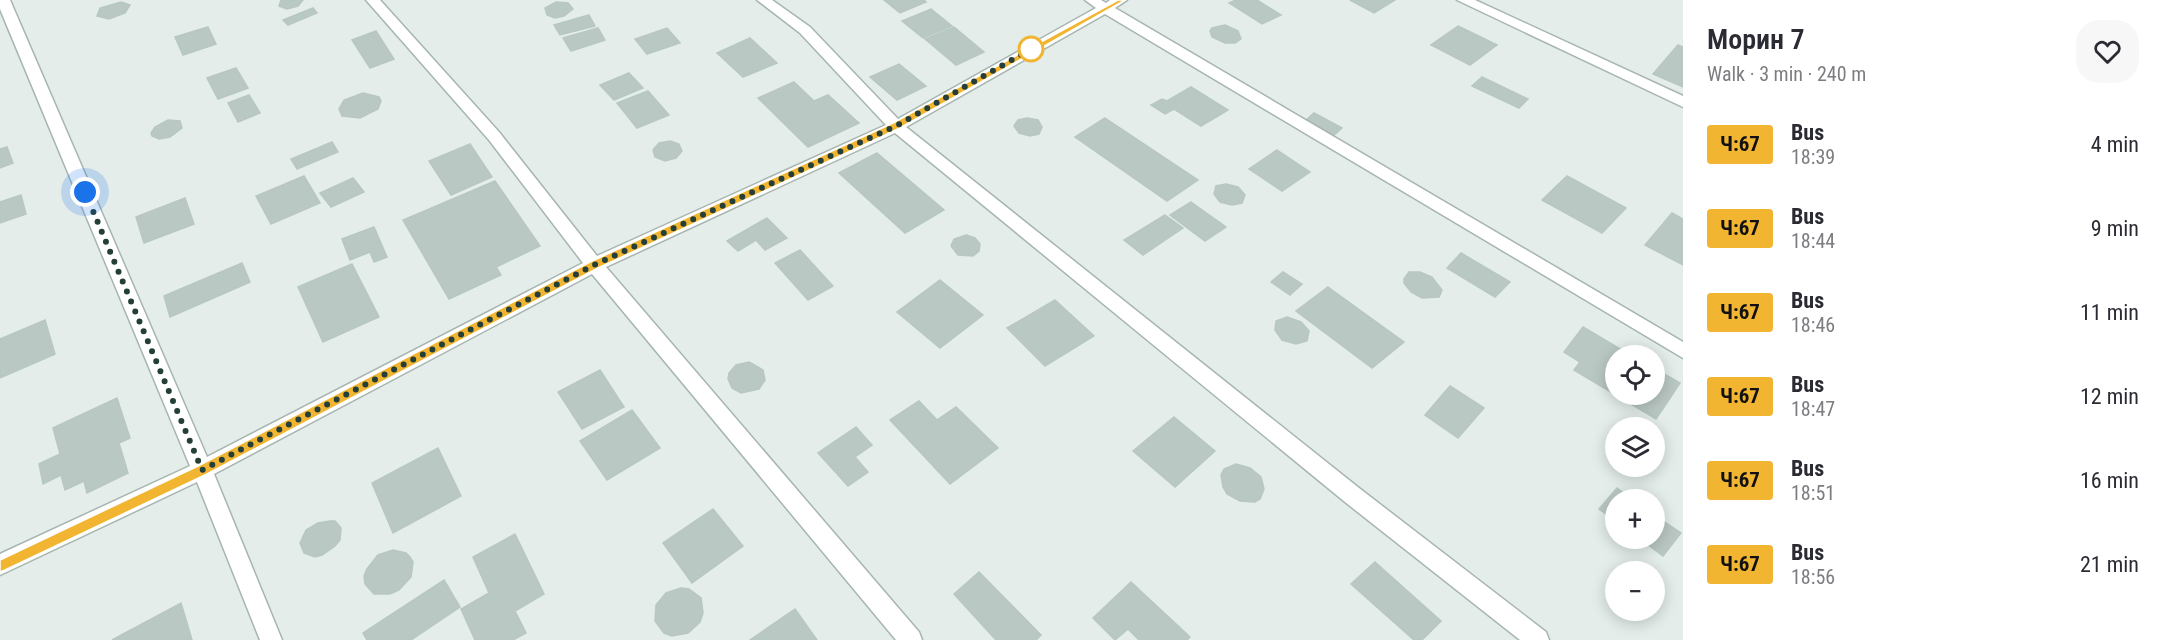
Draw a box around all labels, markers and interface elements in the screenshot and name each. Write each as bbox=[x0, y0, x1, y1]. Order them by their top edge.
button: heart bbox=[2076, 20, 2139, 83]
text: Морин 7 bbox=[1707, 23, 1805, 56]
unlabelled marker bbox=[1018, 36, 1044, 62]
text: Walk · 3 min · 240 m bbox=[1707, 62, 1866, 86]
text: Bus bbox=[1791, 120, 1824, 145]
text: Ч:67 bbox=[1720, 132, 1760, 156]
text: 4 min bbox=[2091, 132, 2139, 157]
text: 18:39 bbox=[1791, 145, 1835, 169]
your location bbox=[70, 177, 100, 207]
text: Bus bbox=[1791, 204, 1824, 229]
text: Ч:67 bbox=[1720, 216, 1760, 240]
text: 9 min bbox=[2091, 216, 2139, 241]
text: 18:44 bbox=[1791, 229, 1835, 253]
text: Bus bbox=[1791, 288, 1824, 313]
text: Ч:67 bbox=[1720, 300, 1760, 324]
text: 11 min bbox=[2080, 300, 2139, 325]
text: 18:46 bbox=[1791, 313, 1835, 337]
map controls bbox=[1605, 345, 1665, 621]
button: locate bbox=[1605, 345, 1665, 405]
text: Bus bbox=[1791, 372, 1824, 397]
text: Ч:67 bbox=[1720, 384, 1760, 408]
text: 12 min bbox=[2080, 384, 2139, 409]
text: 18:47 bbox=[1791, 397, 1835, 421]
button: layers bbox=[1605, 417, 1665, 477]
text: Bus bbox=[1791, 456, 1824, 481]
text: Ч:67 bbox=[1720, 468, 1760, 492]
text: 16 min bbox=[2080, 468, 2139, 493]
text: 18:51 bbox=[1791, 481, 1835, 505]
button: + bbox=[1605, 489, 1665, 549]
text: Bus bbox=[1791, 540, 1824, 565]
text: Ч:67 bbox=[1720, 552, 1760, 576]
text: 21 min bbox=[2080, 552, 2139, 577]
button: − bbox=[1605, 561, 1665, 621]
text: 18:56 bbox=[1791, 565, 1835, 589]

